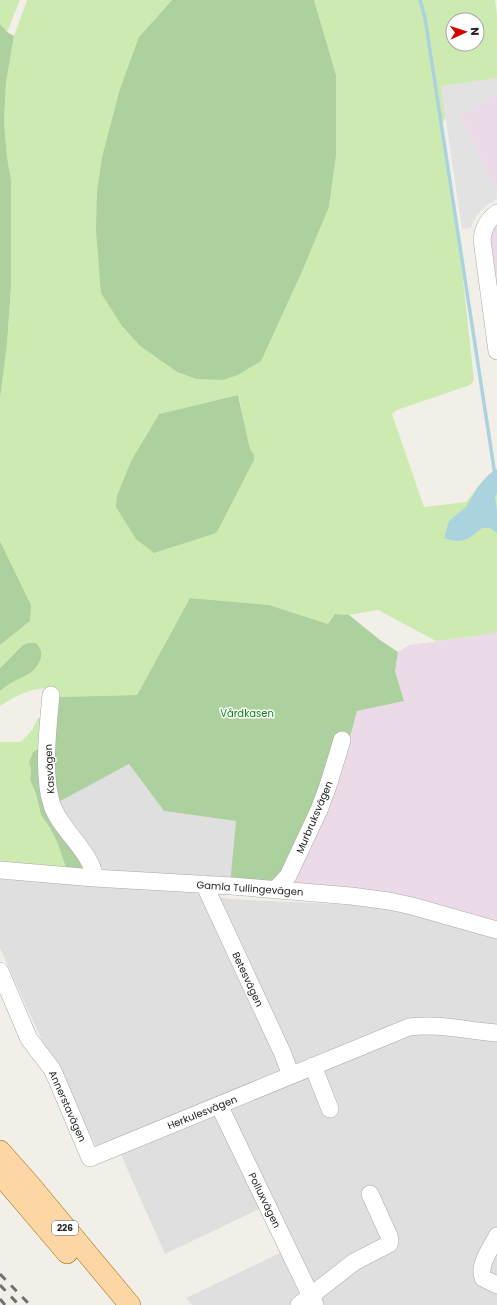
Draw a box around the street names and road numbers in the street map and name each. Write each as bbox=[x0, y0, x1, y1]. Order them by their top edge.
street label: Kasvägen bbox=[41, 744, 58, 794]
street label: Murbruksvägen bbox=[292, 778, 337, 856]
street label: Gamla Tullingevägen bbox=[196, 877, 304, 900]
street label: Betesvägen bbox=[228, 949, 267, 1009]
street label: Annerstavägen bbox=[45, 1068, 90, 1144]
street label: Herkulesvägen bbox=[165, 1092, 239, 1133]
street label: Polluxvägen bbox=[245, 1170, 284, 1230]
road number: 226 bbox=[52, 1221, 78, 1235]

